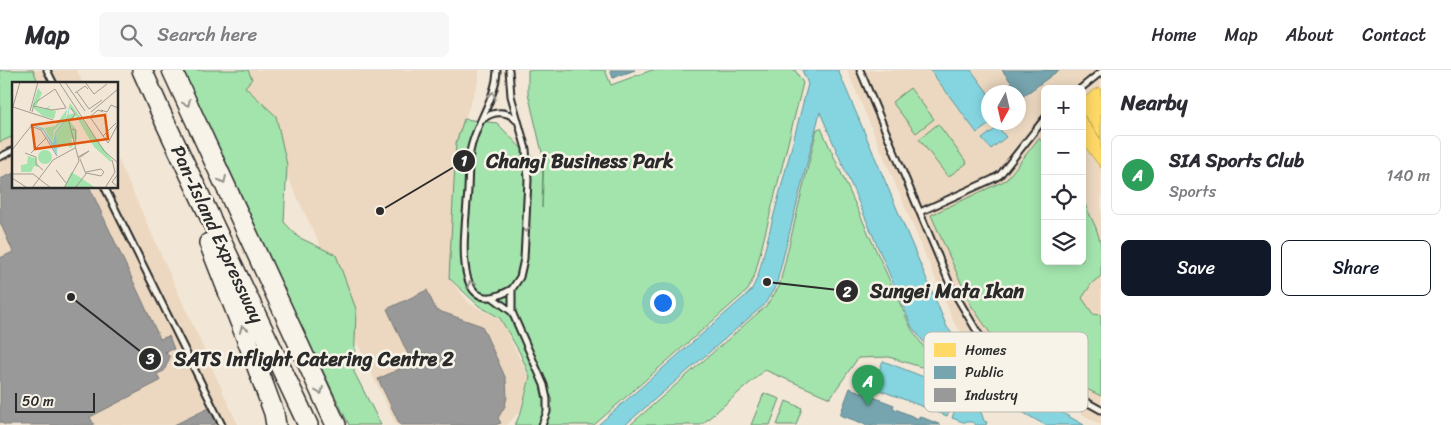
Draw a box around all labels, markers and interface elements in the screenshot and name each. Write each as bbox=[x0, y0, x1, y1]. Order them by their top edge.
search box bbox=[99, 12, 449, 57]
text: Map bbox=[25, 14, 69, 56]
text: Search here bbox=[157, 18, 257, 51]
text: Home bbox=[1152, 19, 1197, 51]
text: Map bbox=[1225, 19, 1258, 51]
text: About bbox=[1286, 19, 1334, 51]
text: Contact bbox=[1362, 19, 1426, 51]
icon: search bbox=[117, 21, 145, 49]
inset map bbox=[12, 82, 119, 189]
text: Nearby bbox=[1121, 84, 1187, 122]
north arrow bbox=[981, 85, 1026, 130]
map controls bbox=[1041, 85, 1086, 265]
button: + bbox=[1041, 85, 1086, 130]
one-way arrow bbox=[487, 92, 497, 100]
one-way arrow bbox=[181, 98, 191, 107]
button: − bbox=[1041, 130, 1086, 175]
street label: Pan-Island Expressway bbox=[162, 140, 273, 329]
callout: Changi Business Park bbox=[452, 144, 683, 179]
text: Changi Business Park bbox=[485, 144, 674, 179]
text: SIA Sports Club bbox=[1169, 144, 1304, 177]
text: 1 bbox=[461, 148, 468, 174]
text: A bbox=[1133, 161, 1143, 190]
text: 140 m bbox=[1387, 161, 1430, 190]
one-way arrow bbox=[216, 175, 227, 184]
button: locate bbox=[1041, 175, 1086, 220]
text: Sports bbox=[1169, 177, 1216, 206]
button: layers bbox=[1041, 220, 1086, 265]
one-way arrow bbox=[521, 225, 532, 233]
button: Save bbox=[1121, 240, 1271, 296]
button: Share bbox=[1281, 240, 1431, 296]
callout: Sungei Mata Ikan bbox=[834, 274, 1034, 309]
text: Sungei Mata Ikan bbox=[869, 274, 1024, 309]
text: 2 bbox=[842, 279, 852, 305]
one-way arrow bbox=[468, 281, 478, 290]
your location bbox=[650, 290, 676, 316]
one-way arrow bbox=[239, 326, 249, 334]
legend bbox=[924, 332, 1088, 412]
text: Homes bbox=[965, 338, 1007, 363]
callout: SATS Inflight Catering Centre 2 bbox=[138, 341, 466, 376]
text: SATS Inflight Catering Centre 2 bbox=[173, 342, 454, 377]
text: 3 bbox=[145, 346, 155, 372]
text: Public bbox=[965, 360, 1004, 385]
pin: A bbox=[852, 365, 884, 406]
text: Industry bbox=[964, 383, 1019, 408]
one-way arrow bbox=[314, 386, 324, 395]
text: 50 m bbox=[22, 389, 54, 414]
scale bar bbox=[15, 390, 95, 413]

